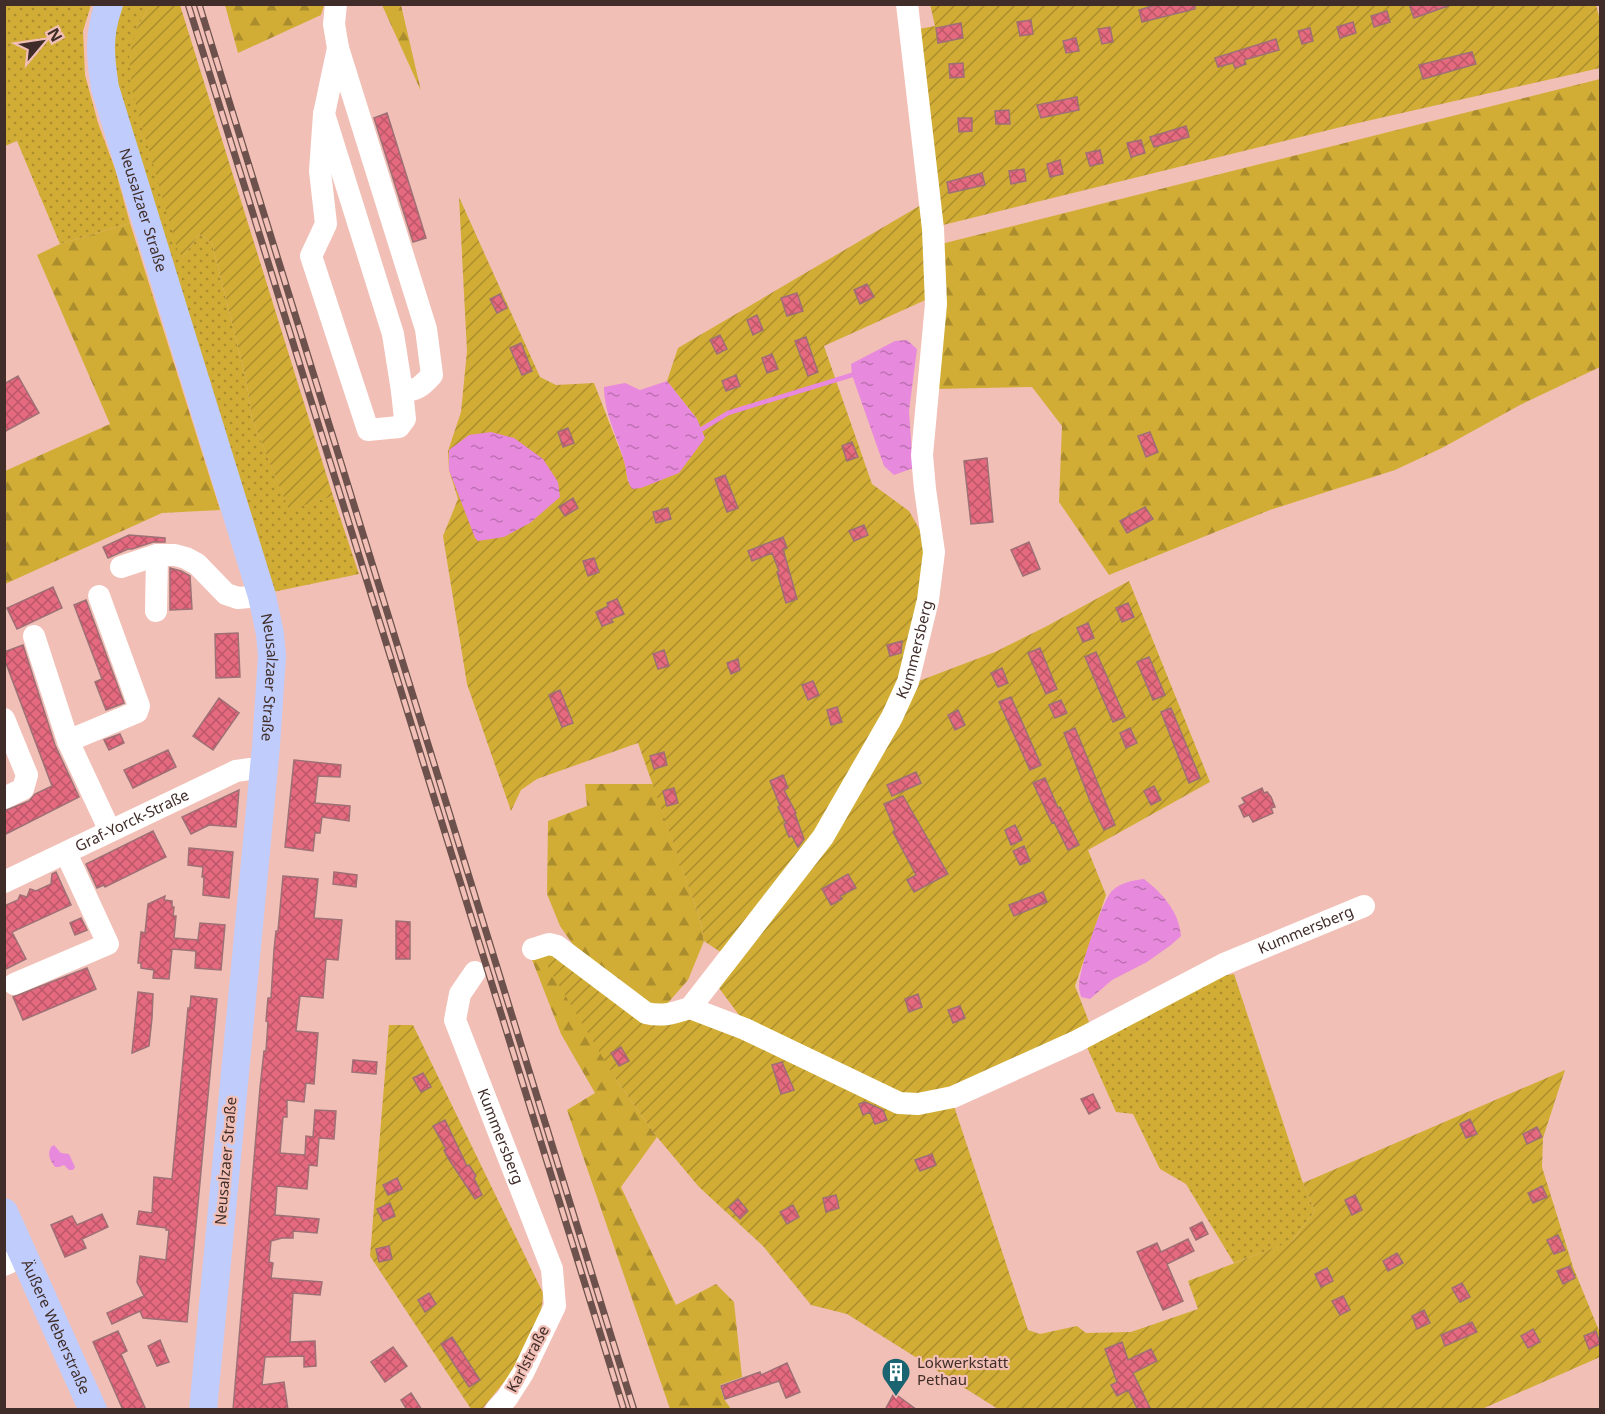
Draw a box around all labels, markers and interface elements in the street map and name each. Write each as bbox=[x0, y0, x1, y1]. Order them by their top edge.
north arrow bbox=[12, 12, 72, 72]
text: N bbox=[42, 24, 68, 46]
street label: Neusalzaer Straße bbox=[115, 145, 172, 274]
street label: Kummersberg bbox=[891, 598, 937, 702]
street label: Neusalzaer Straße bbox=[257, 611, 283, 742]
street label: Graf-Yorck-Straße bbox=[71, 784, 192, 856]
street label: Kummersberg bbox=[1255, 901, 1356, 958]
street label: Kummersberg bbox=[474, 1085, 529, 1187]
street label: Neusalzaer Straße bbox=[209, 1096, 241, 1226]
street label: Äußere Weberstraße bbox=[18, 1256, 96, 1397]
street label: Karlstraße bbox=[501, 1322, 553, 1395]
place label: Lokwerkstatt Pethau bbox=[917, 1352, 1009, 1389]
building icon: Lokwerkstatt Pethau bbox=[880, 1356, 912, 1398]

